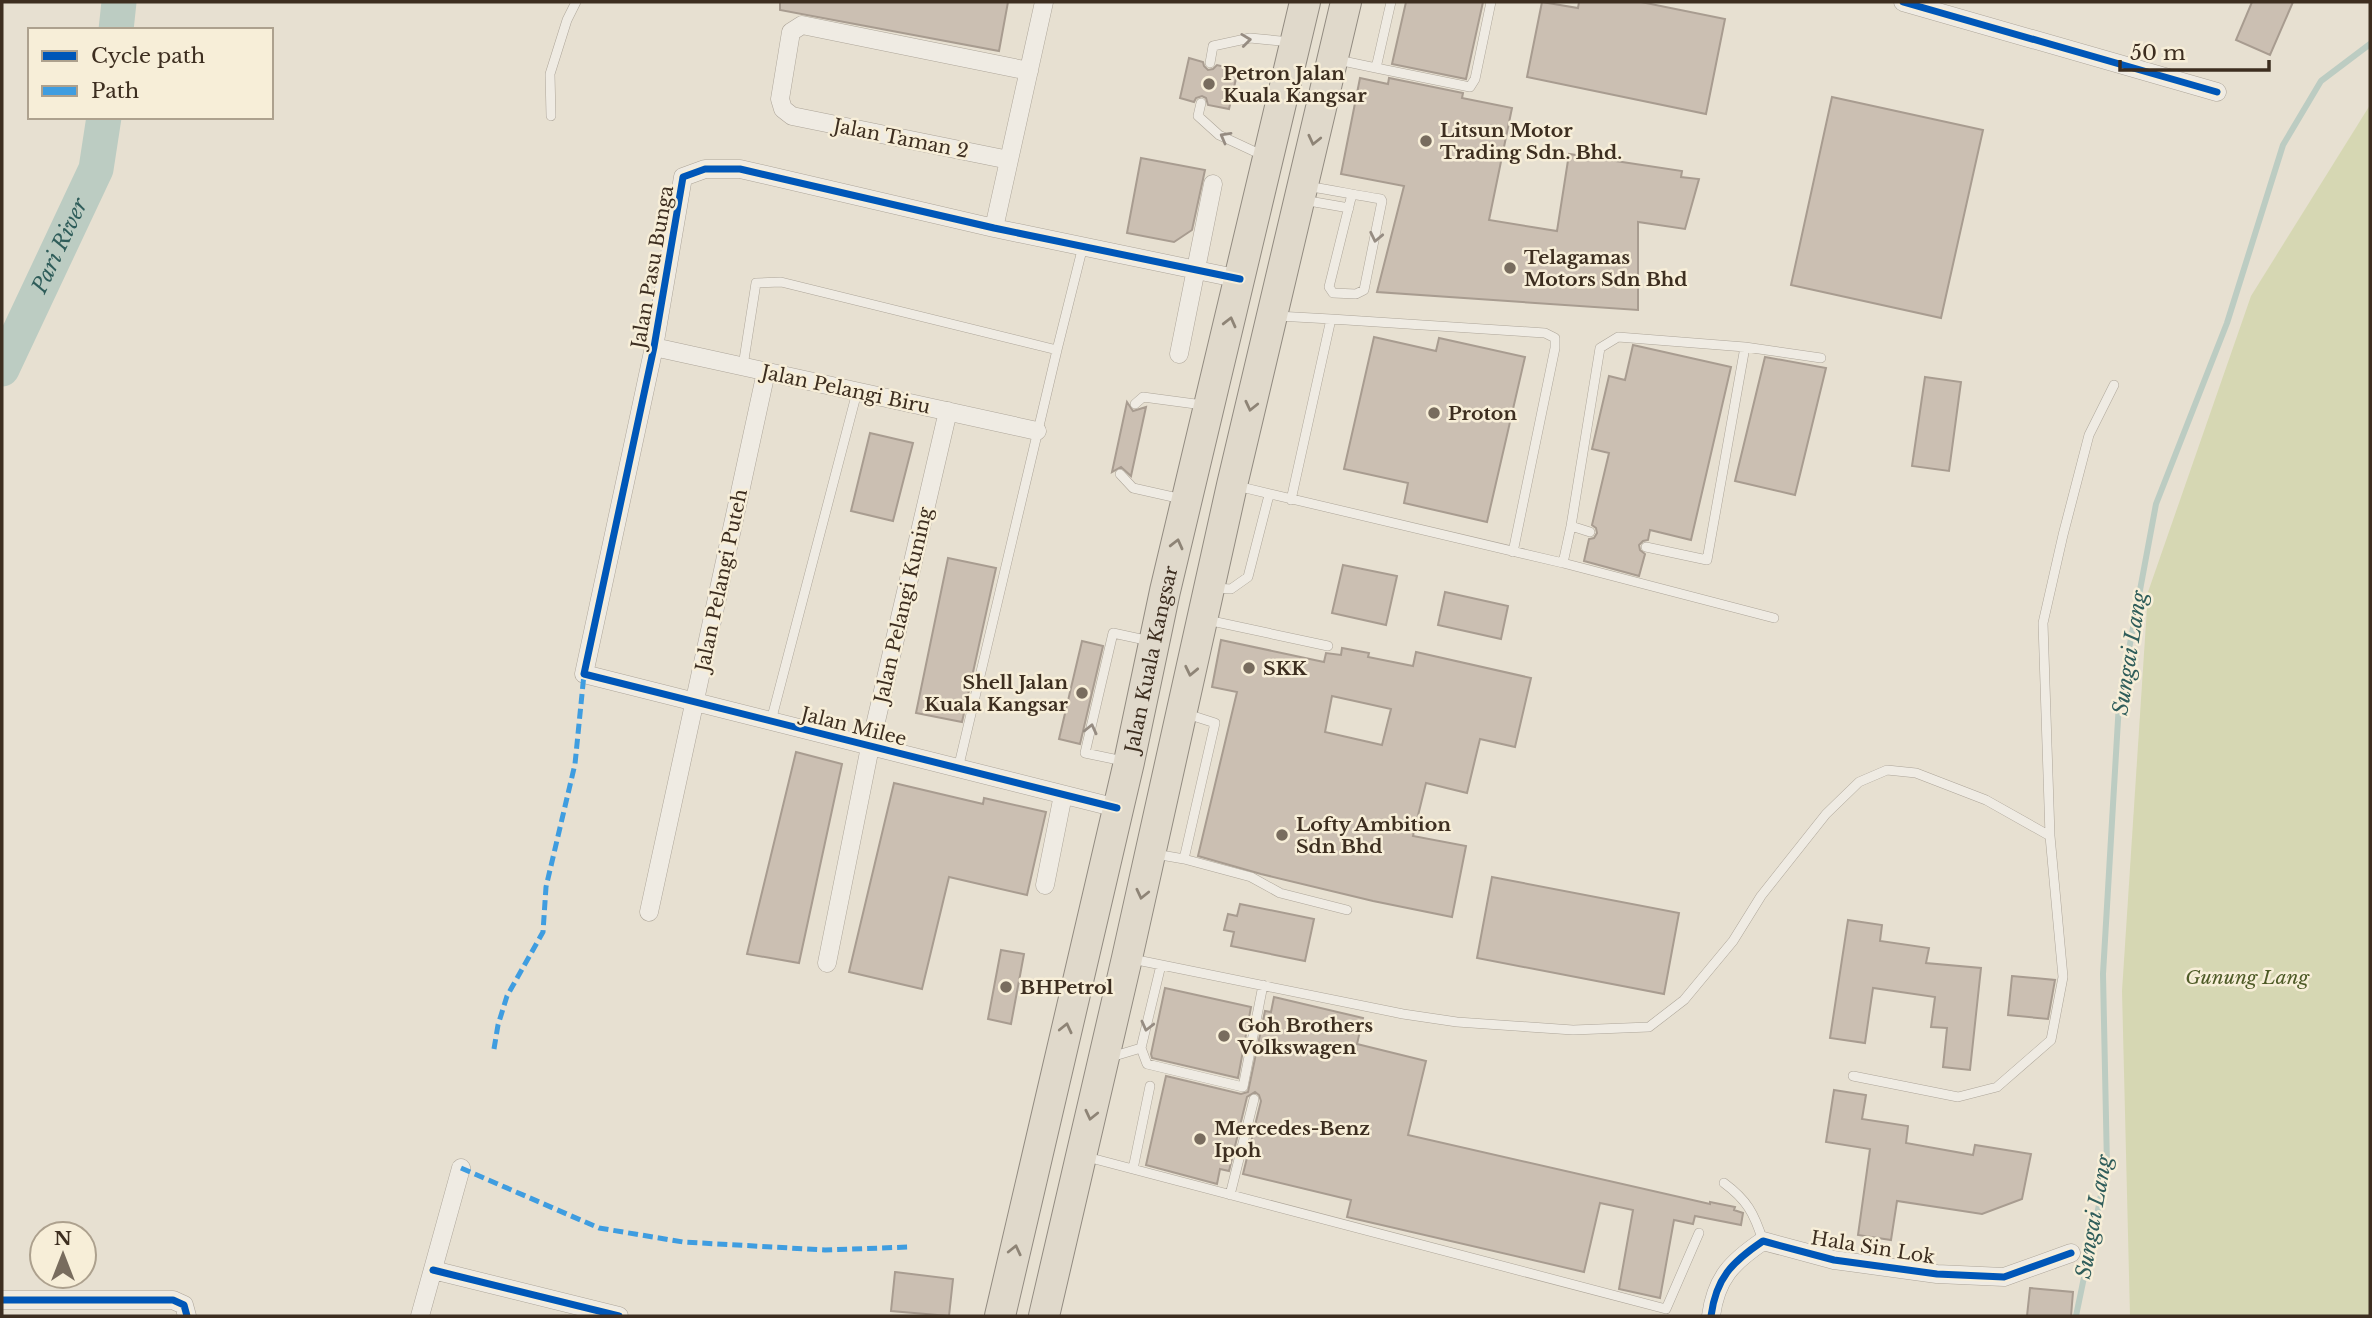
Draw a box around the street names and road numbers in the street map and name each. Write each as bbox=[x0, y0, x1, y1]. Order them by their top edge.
street label: Jalan Taman 2 bbox=[829, 114, 970, 163]
street label: Jalan Pasu Bunga bbox=[626, 183, 678, 353]
street label: Jalan Pelangi Biru bbox=[756, 360, 933, 419]
street label: Jalan Pelangi Puteh bbox=[690, 487, 752, 676]
street label: Jalan Pelangi Kuning bbox=[869, 504, 937, 708]
street label: Jalan Kuala Kangsar bbox=[1120, 563, 1183, 758]
street label: Jalan Milee bbox=[796, 702, 909, 751]
street label: Hala Sin Lok bbox=[1809, 1226, 1937, 1269]

